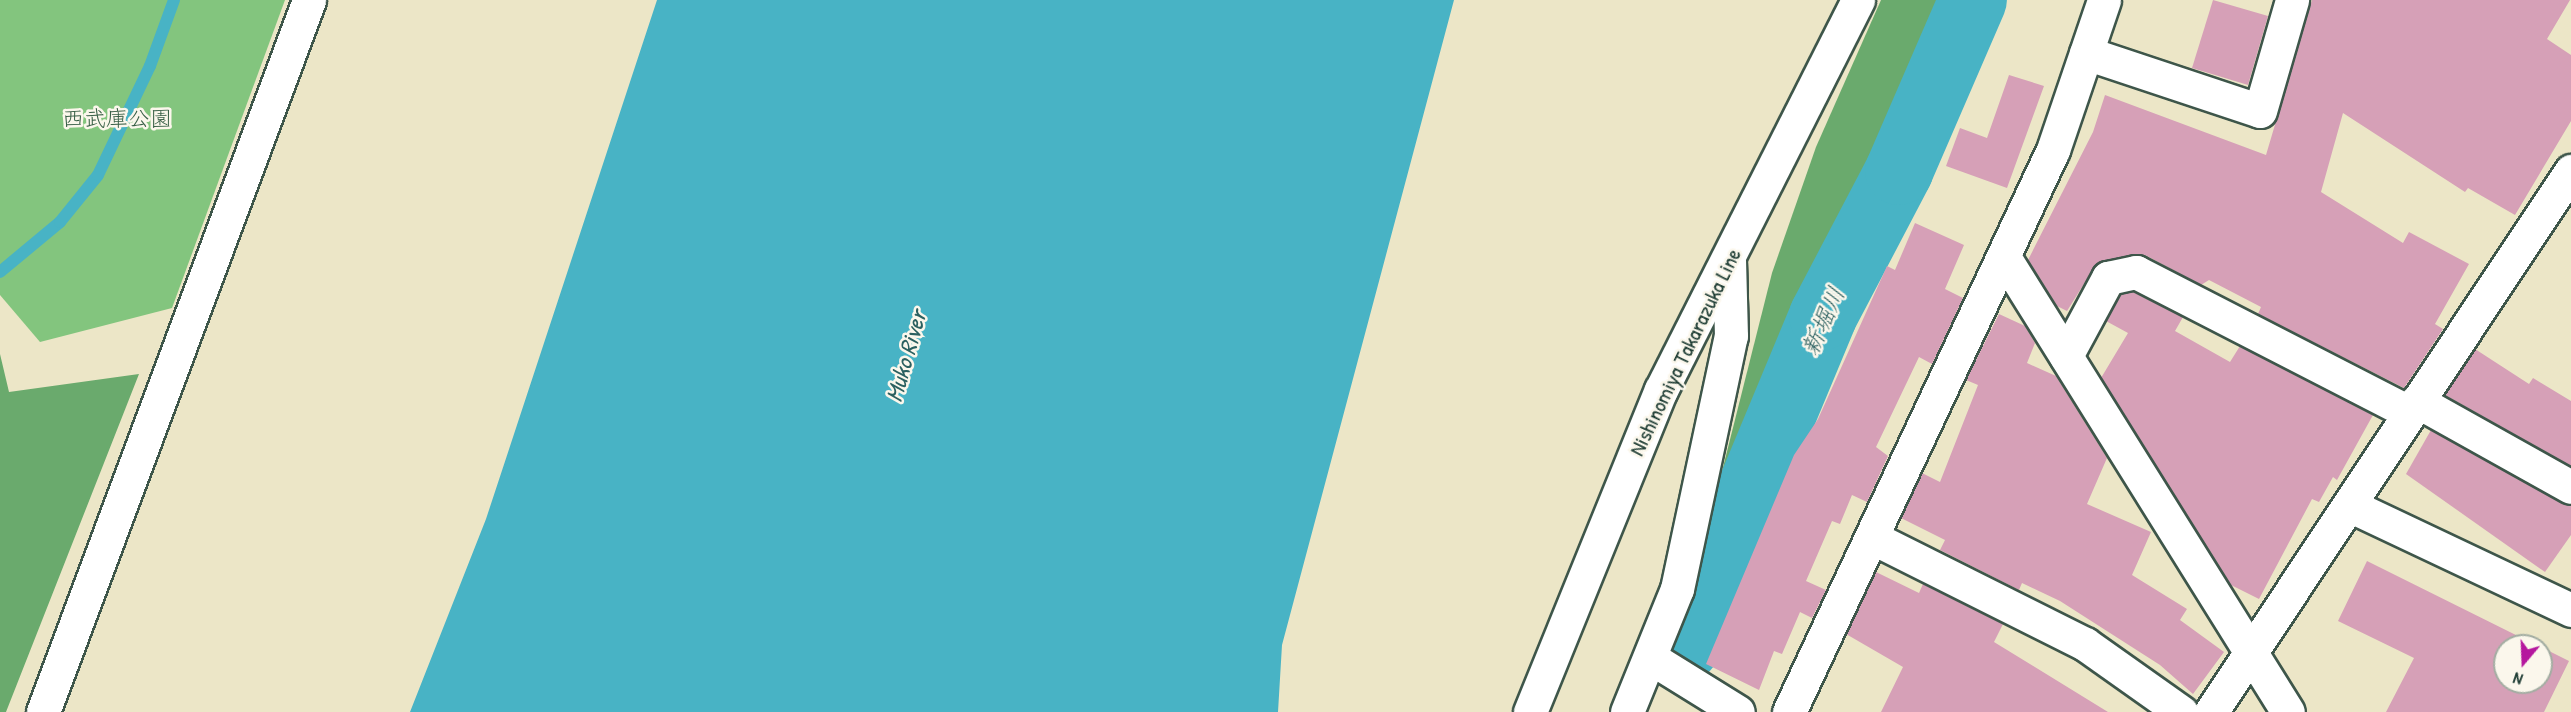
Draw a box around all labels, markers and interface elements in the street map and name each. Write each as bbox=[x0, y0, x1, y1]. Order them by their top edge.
park label: 西武庫公園 bbox=[62, 106, 172, 132]
street label: Nishinomiya Takarazuka Line bbox=[1623, 244, 1747, 460]
water label: 新堀川 bbox=[1795, 282, 1851, 360]
water label: Muko River bbox=[879, 307, 933, 405]
north arrow bbox=[2493, 634, 2553, 694]
text: N bbox=[2510, 667, 2525, 691]

